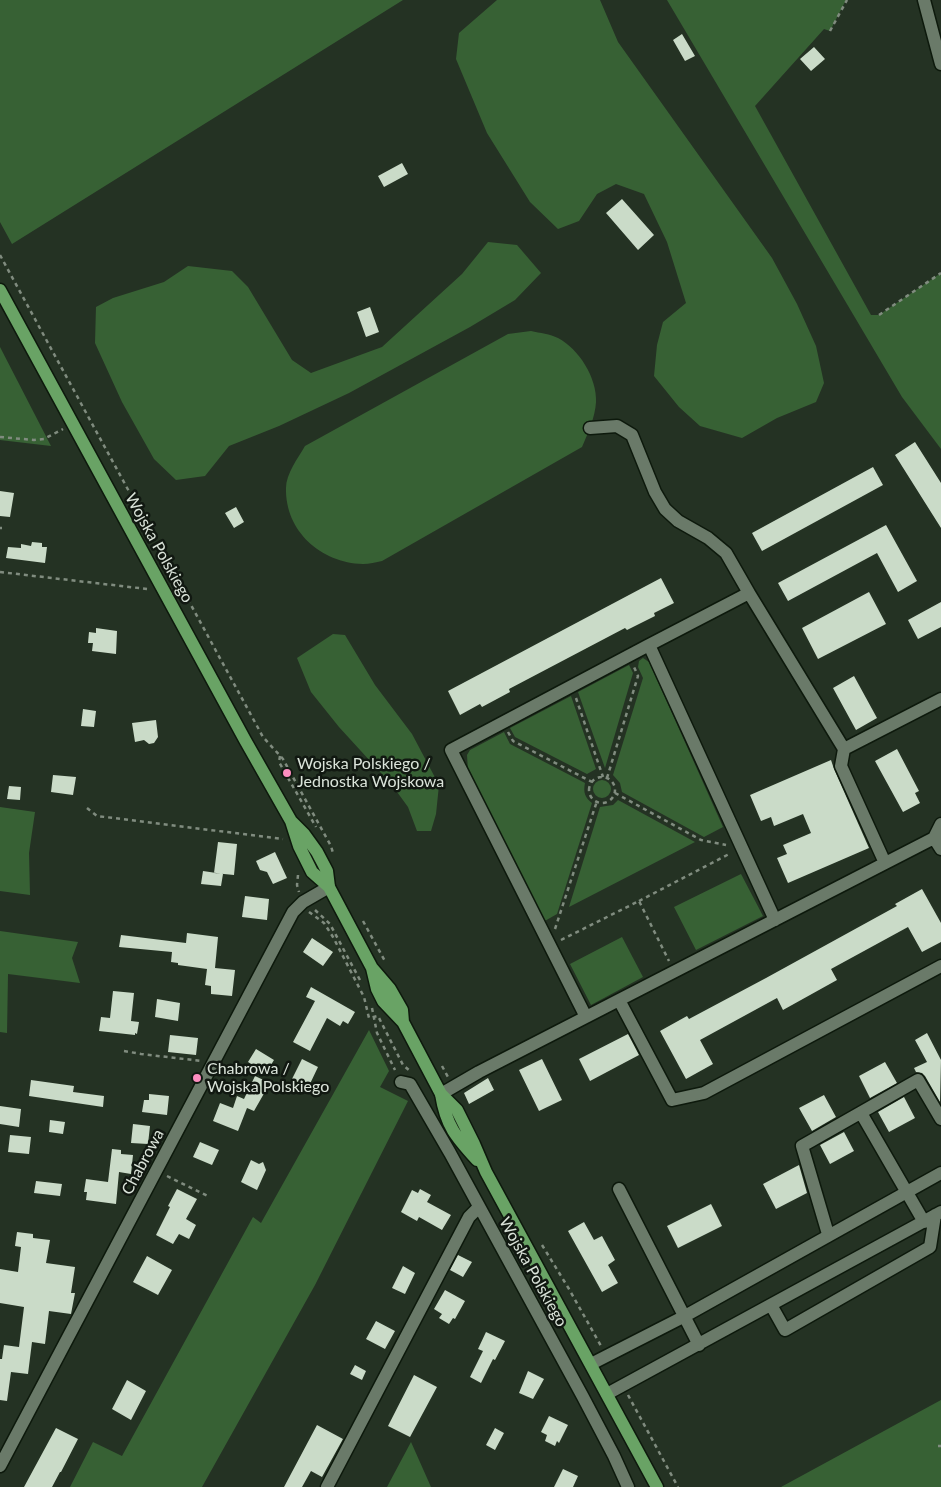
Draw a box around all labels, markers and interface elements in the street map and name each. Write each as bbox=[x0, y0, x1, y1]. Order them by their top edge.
street label: Wojska Polskiego bbox=[121, 490, 197, 606]
place label: Wojska Polskiego / Jednostka Wojskowa bbox=[297, 754, 444, 792]
marker: Wojska Polskiego / Jednostka Wojskowa bbox=[281, 767, 293, 779]
place label: Chabrowa / Wojska Polskiego bbox=[207, 1059, 329, 1097]
marker: Chabrowa / Wojska Polskiego bbox=[191, 1072, 203, 1084]
street label: Chabrowa bbox=[118, 1126, 168, 1198]
street label: Wojska Polskiego bbox=[495, 1214, 571, 1330]

